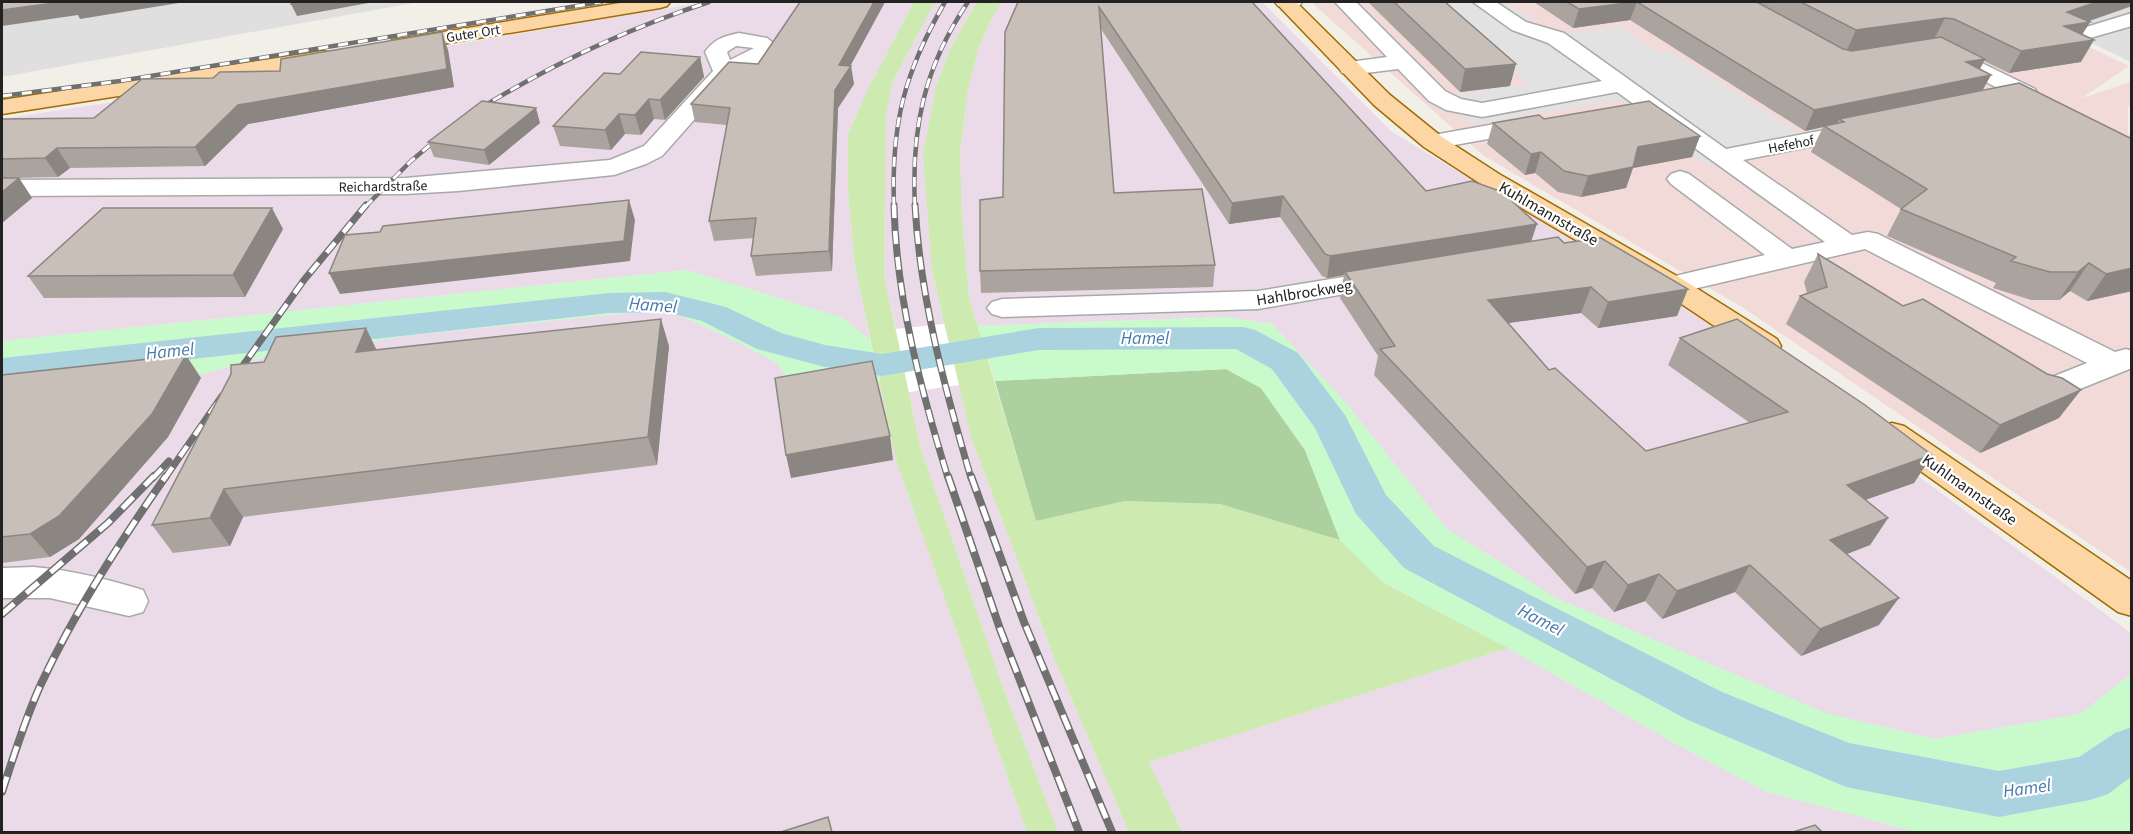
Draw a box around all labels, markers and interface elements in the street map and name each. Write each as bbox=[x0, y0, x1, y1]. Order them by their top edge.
street label: Guter Ort bbox=[445, 20, 502, 48]
street label: Hefehof bbox=[1767, 131, 1817, 159]
street label: Reichardstraße bbox=[339, 176, 428, 198]
street label: Kuhlmannstraße bbox=[1495, 176, 1602, 251]
street label: Hahlbrockweg bbox=[1255, 275, 1354, 311]
water label: Hamel bbox=[628, 291, 678, 320]
water label: Hamel bbox=[1121, 326, 1170, 351]
water label: Hamel bbox=[145, 336, 196, 366]
street label: Kuhlmannstraße bbox=[1917, 449, 2021, 531]
water label: Hamel bbox=[1514, 598, 1568, 643]
water label: Hamel bbox=[2001, 773, 2053, 804]

